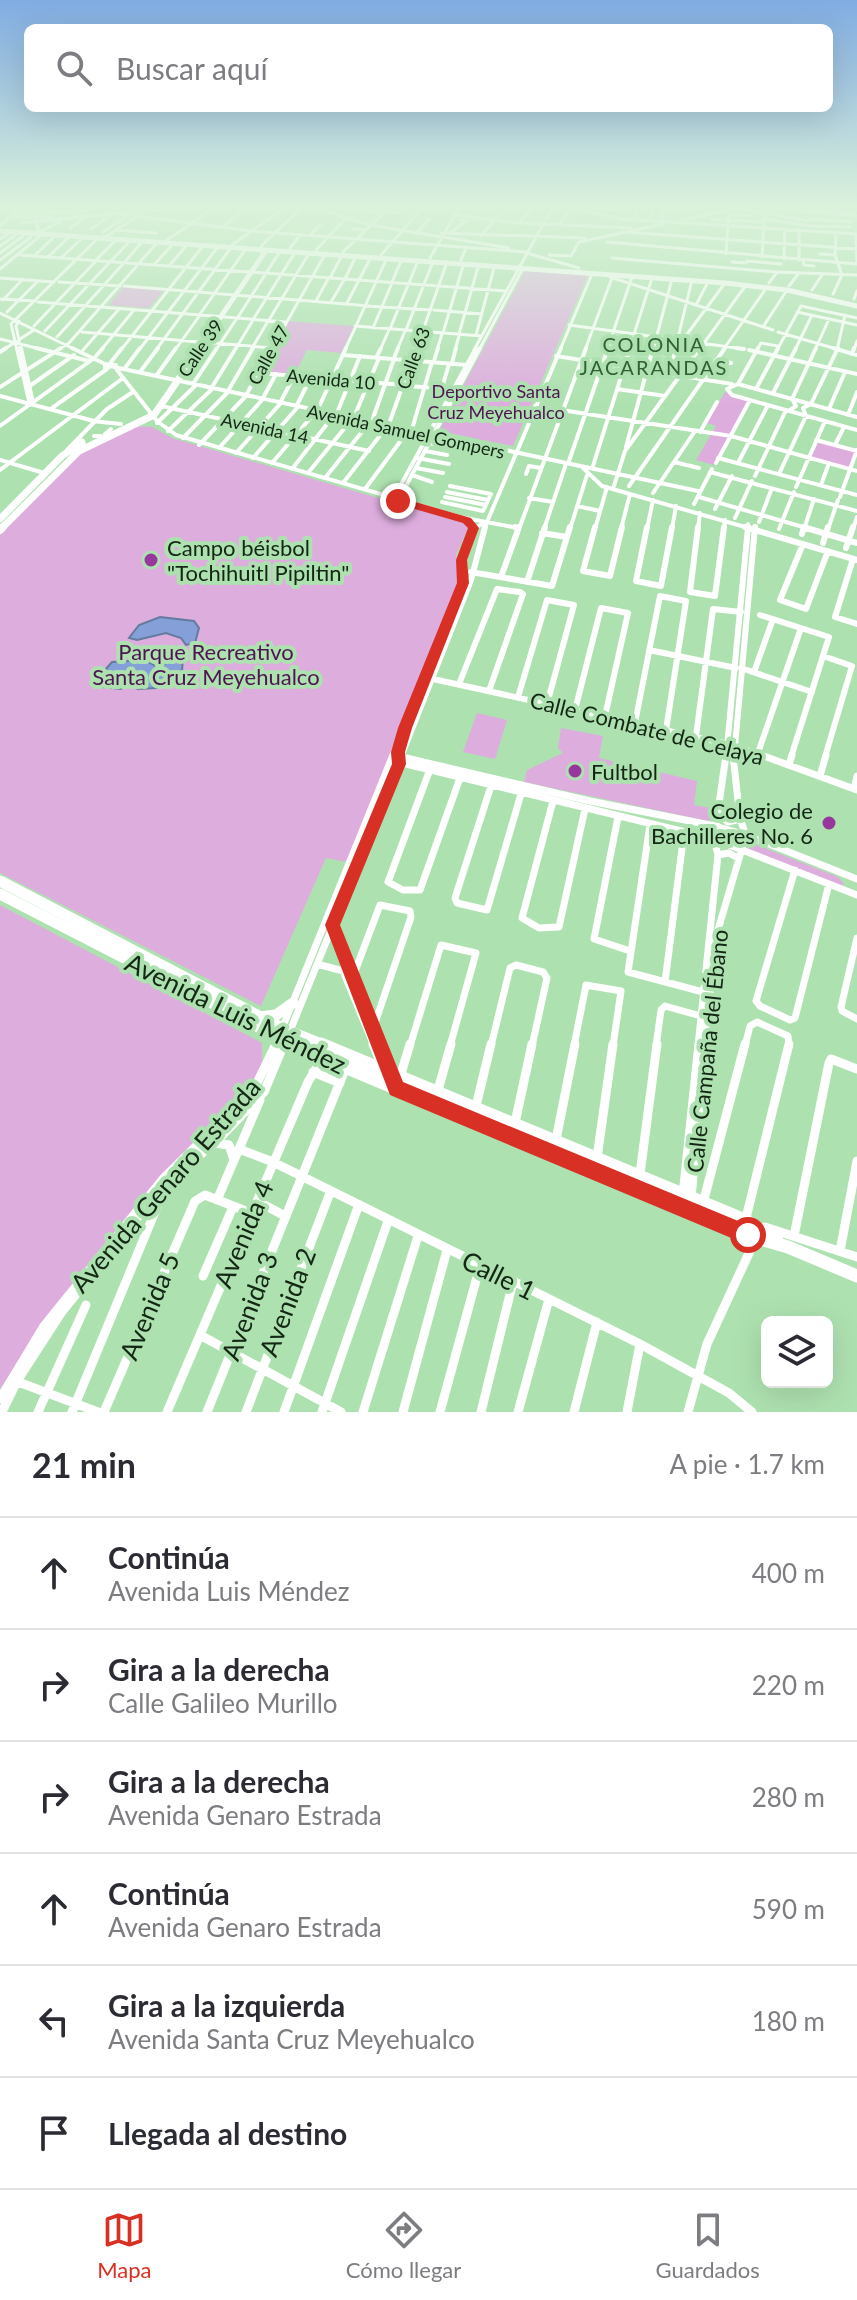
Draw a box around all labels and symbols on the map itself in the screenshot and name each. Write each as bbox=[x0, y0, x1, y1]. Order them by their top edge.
street label: Calle 39 bbox=[173, 315, 227, 381]
street label: Calle 47 bbox=[243, 321, 293, 389]
street label: Calle 63 bbox=[392, 324, 434, 392]
district label: COLONIA JACARANDAS bbox=[580, 332, 728, 379]
street label: Avenida 10 bbox=[286, 364, 376, 394]
park label: Deportivo Santa Cruz Meyehualco bbox=[427, 380, 565, 423]
street label: Avenida Samuel Gompers bbox=[305, 399, 507, 463]
street label: Avenida 14 bbox=[219, 408, 311, 448]
route end bbox=[380, 483, 416, 519]
place label: Campo béisbol "Tochihuitl Pipiltin" bbox=[167, 534, 350, 586]
marker: Campo béisbol "Tochihuitl Pipiltin" bbox=[142, 551, 160, 569]
park label: Parque Recreativo Santa Cruz Meyehualco bbox=[92, 638, 320, 690]
street label: Calle Combate de Celaya bbox=[527, 686, 767, 770]
place label: Fultbol bbox=[591, 758, 658, 785]
marker: Fultbol bbox=[566, 762, 584, 780]
place label: Colegio de Bachilleres No. 6 bbox=[651, 797, 813, 849]
marker: Colegio de Bachilleres No. 6 bbox=[820, 814, 838, 832]
street label: Calle Campaña del Ébano bbox=[681, 928, 733, 1174]
street label: Avenida Luis Méndez bbox=[120, 946, 352, 1080]
street label: Avenida Genaro Estrada bbox=[63, 1071, 267, 1299]
street label: Avenida 4 bbox=[206, 1176, 280, 1292]
route start bbox=[730, 1217, 766, 1253]
street label: Avenida 2 bbox=[252, 1243, 322, 1361]
street label: Calle 1 bbox=[457, 1244, 541, 1306]
street label: Avenida 3 bbox=[214, 1247, 284, 1365]
street label: Avenida 5 bbox=[112, 1248, 186, 1364]

